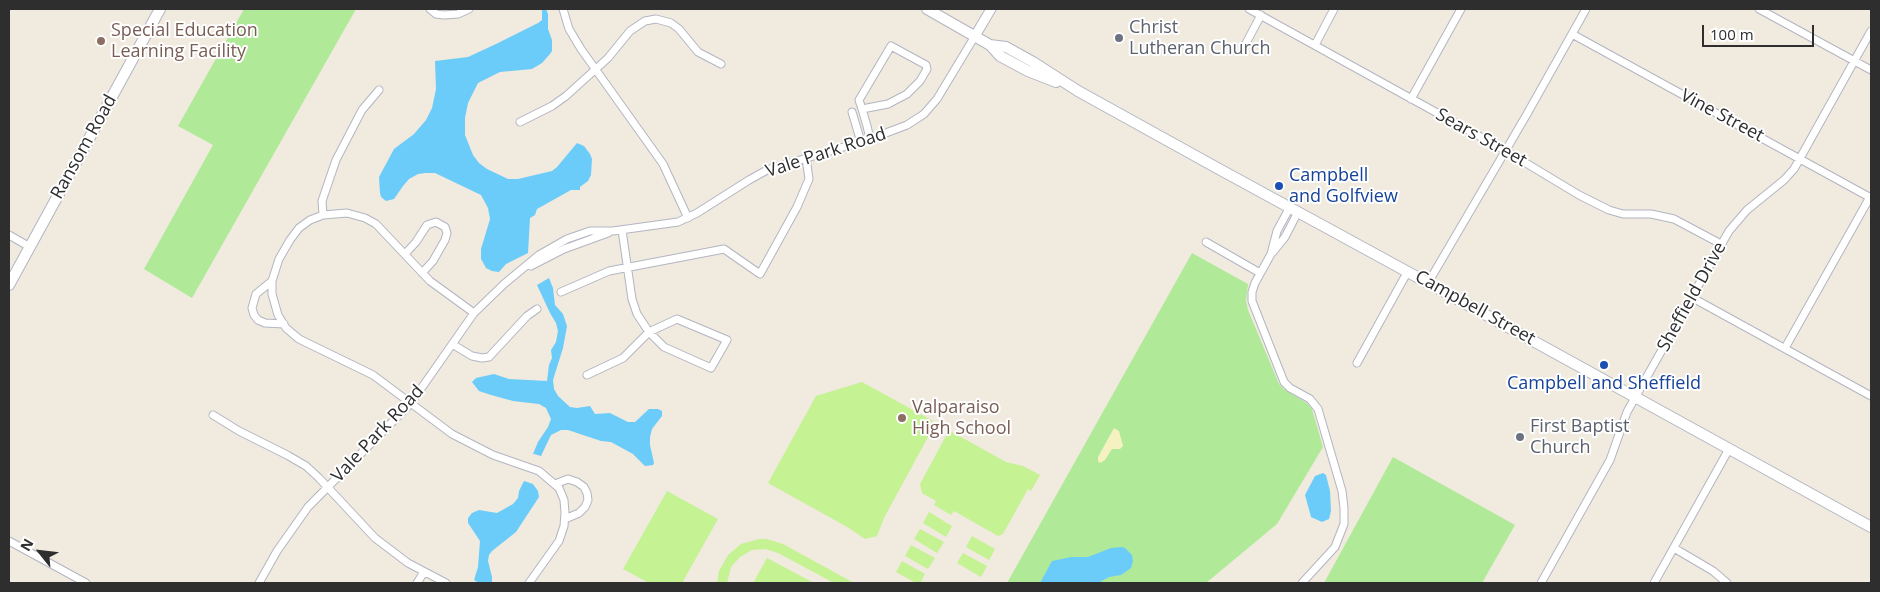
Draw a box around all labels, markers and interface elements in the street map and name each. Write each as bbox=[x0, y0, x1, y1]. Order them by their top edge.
scale bar bbox=[1705, 15, 1818, 47]
place label: Christ Lutheran Church bbox=[1129, 17, 1271, 59]
place label: Special Education Learning Facility bbox=[111, 20, 258, 62]
text: 100 m bbox=[1710, 24, 1754, 44]
marker: Christ Lutheran Church bbox=[1113, 32, 1125, 44]
marker: Special Education Learning Facility bbox=[95, 35, 107, 47]
street label: Vine Street bbox=[1677, 85, 1767, 147]
street label: Ransom Road bbox=[46, 91, 122, 203]
street label: Sears Street bbox=[1432, 104, 1530, 172]
street label: Vale Park Road bbox=[763, 123, 889, 183]
place label: Campbell and Golfview bbox=[1289, 165, 1398, 208]
marker: Campbell and Golfview bbox=[1273, 180, 1285, 192]
street label: Sheffield Drive bbox=[1653, 238, 1731, 356]
street label: Campbell Street bbox=[1411, 266, 1539, 350]
marker: Campbell and Sheffield bbox=[1598, 359, 1610, 371]
place label: Campbell and Sheffield bbox=[1507, 373, 1701, 395]
street label: Vale Park Road bbox=[327, 381, 429, 487]
place label: Valparaiso High School bbox=[912, 397, 1011, 439]
marker: Valparaiso High School bbox=[896, 412, 908, 424]
place label: First Baptist Church bbox=[1530, 416, 1629, 458]
marker: First Baptist Church bbox=[1514, 431, 1526, 443]
north arrow bbox=[15, 527, 65, 577]
text: N bbox=[15, 535, 38, 554]

